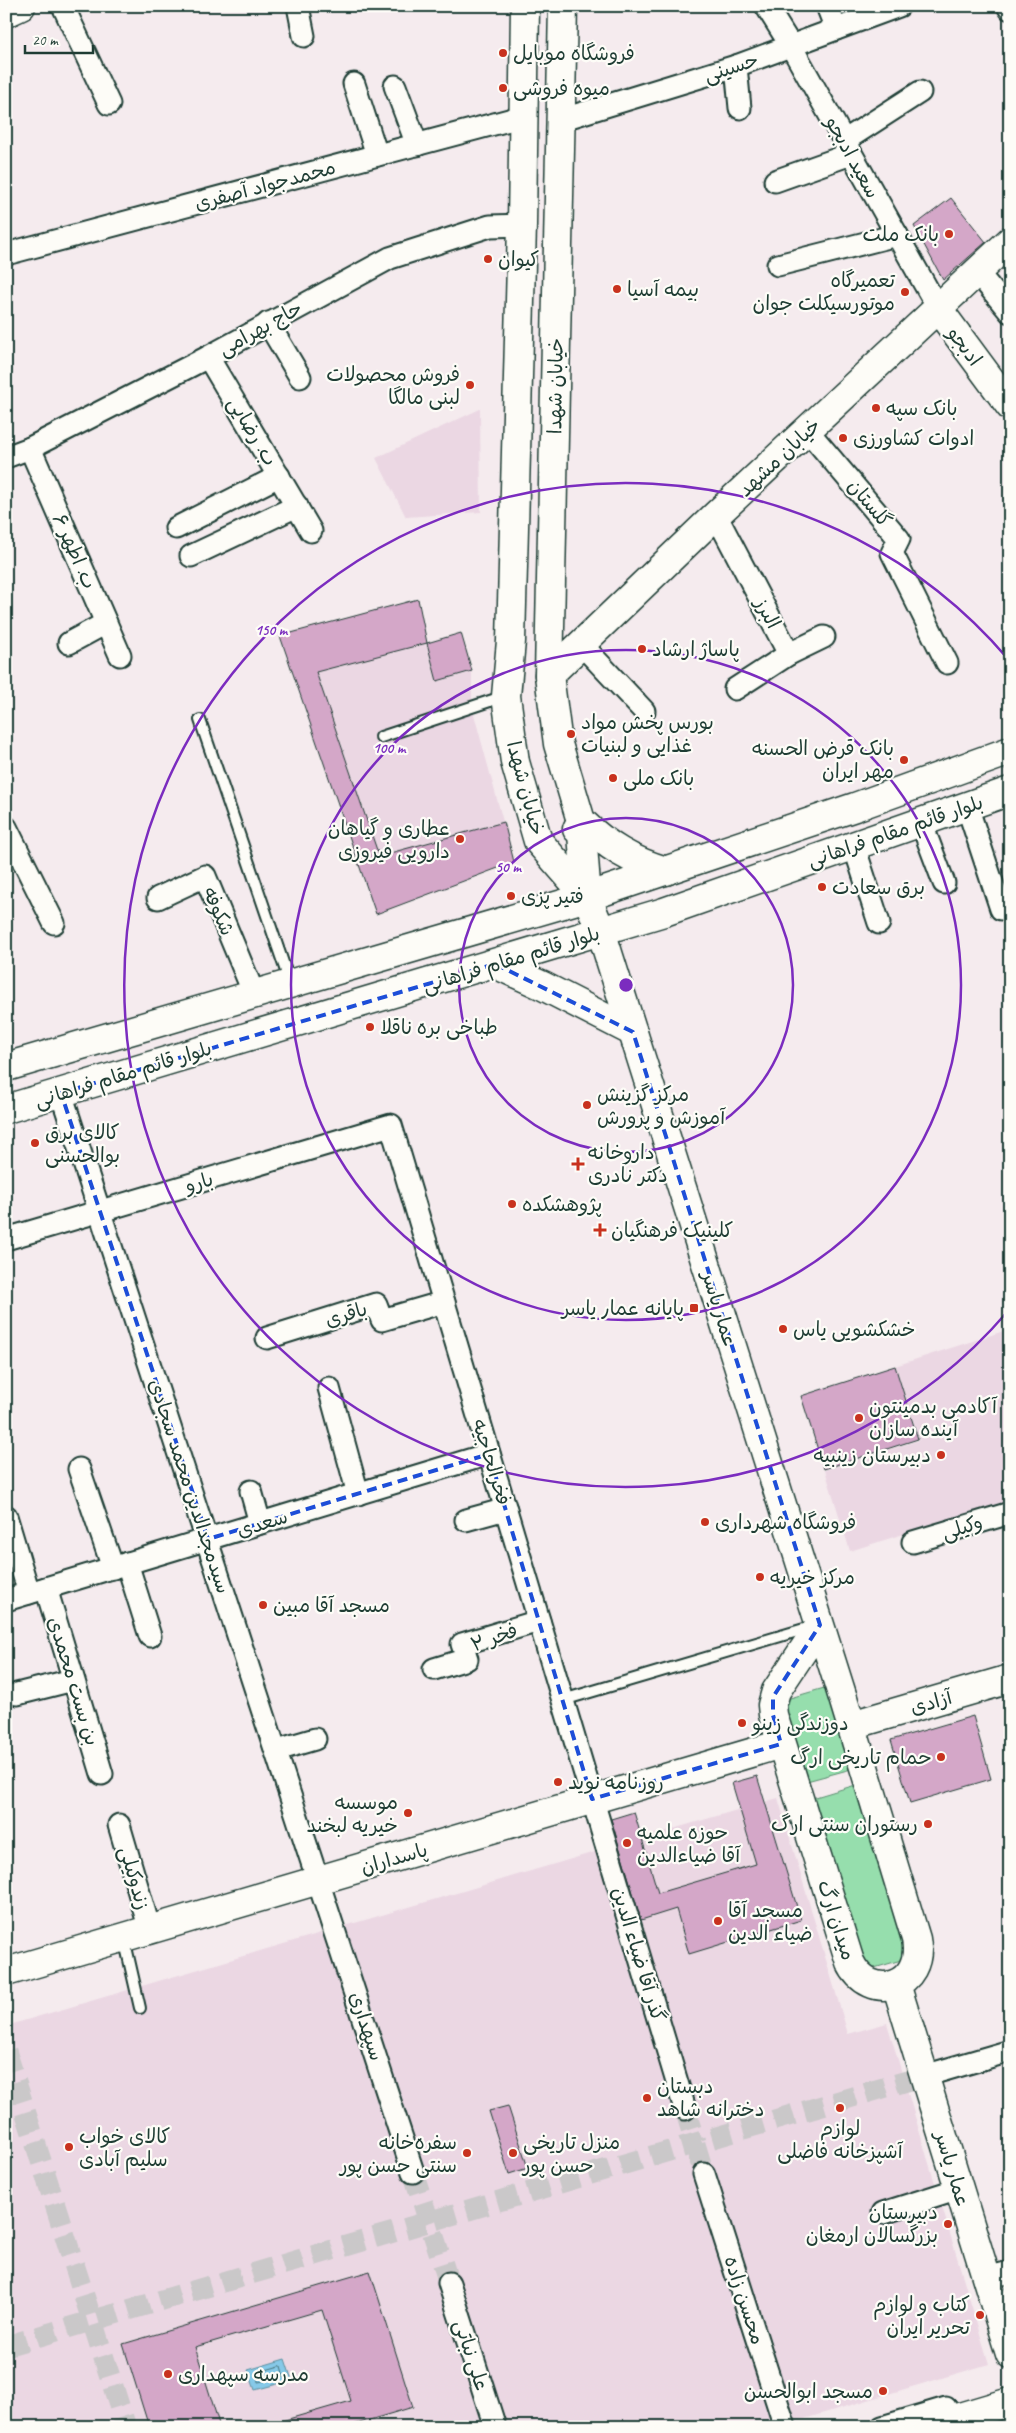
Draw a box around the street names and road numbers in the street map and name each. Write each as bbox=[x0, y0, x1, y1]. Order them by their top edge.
street label: حسینی bbox=[701, 47, 762, 88]
street label: سعید ادبجو bbox=[819, 111, 885, 203]
street label: محمدجواد آصفری bbox=[192, 155, 338, 216]
street label: حاج بهرامی bbox=[214, 295, 307, 363]
street label: ادبجو bbox=[941, 321, 987, 371]
street label: خیابان شهدا bbox=[542, 338, 569, 434]
street label: ب. رضایی bbox=[222, 392, 283, 470]
street label: خیابان مشهد bbox=[733, 413, 826, 502]
street label: گلستان bbox=[842, 474, 897, 533]
street label: ب. اطهر ۶ bbox=[47, 510, 102, 593]
street label: البرز bbox=[748, 592, 786, 633]
street label: خیابان شهدا bbox=[501, 738, 550, 838]
street label: بلوار قائم مقام فراهانی bbox=[804, 790, 987, 875]
street label: شکوفه bbox=[197, 883, 240, 939]
street label: بلوار قائم مقام فراهانی bbox=[419, 921, 604, 1000]
street label: بلوار قائم مقام فراهانی bbox=[31, 1036, 216, 1115]
street label: بارو bbox=[180, 1166, 216, 1199]
street label: عمار یاسر bbox=[696, 1266, 743, 1350]
street label: باقری bbox=[322, 1296, 370, 1333]
street label: سیدمجدالدین محمد سجادی bbox=[143, 1376, 236, 1597]
street label: فخرالحاجیه bbox=[467, 1416, 516, 1508]
street label: سعدی bbox=[234, 1504, 291, 1543]
street label: وکیلی bbox=[939, 1509, 986, 1545]
street label: بن بست محمدی bbox=[42, 1614, 105, 1749]
street label: فخر ۲ bbox=[467, 1617, 521, 1657]
street label: آزادی bbox=[907, 1684, 956, 1720]
street label: پاسداران bbox=[358, 1837, 430, 1880]
street label: زندوکیلی bbox=[114, 1843, 155, 1913]
street label: میدان ارگ bbox=[812, 1877, 861, 1963]
street label: گذر آقا ضیاء الدین bbox=[606, 1884, 671, 2024]
street label: سپهداری bbox=[344, 1989, 389, 2064]
street label: عمار یاسر bbox=[929, 2126, 976, 2210]
street label: محسن زاده bbox=[718, 2253, 771, 2348]
street label: علی نباتی bbox=[448, 2317, 495, 2394]

